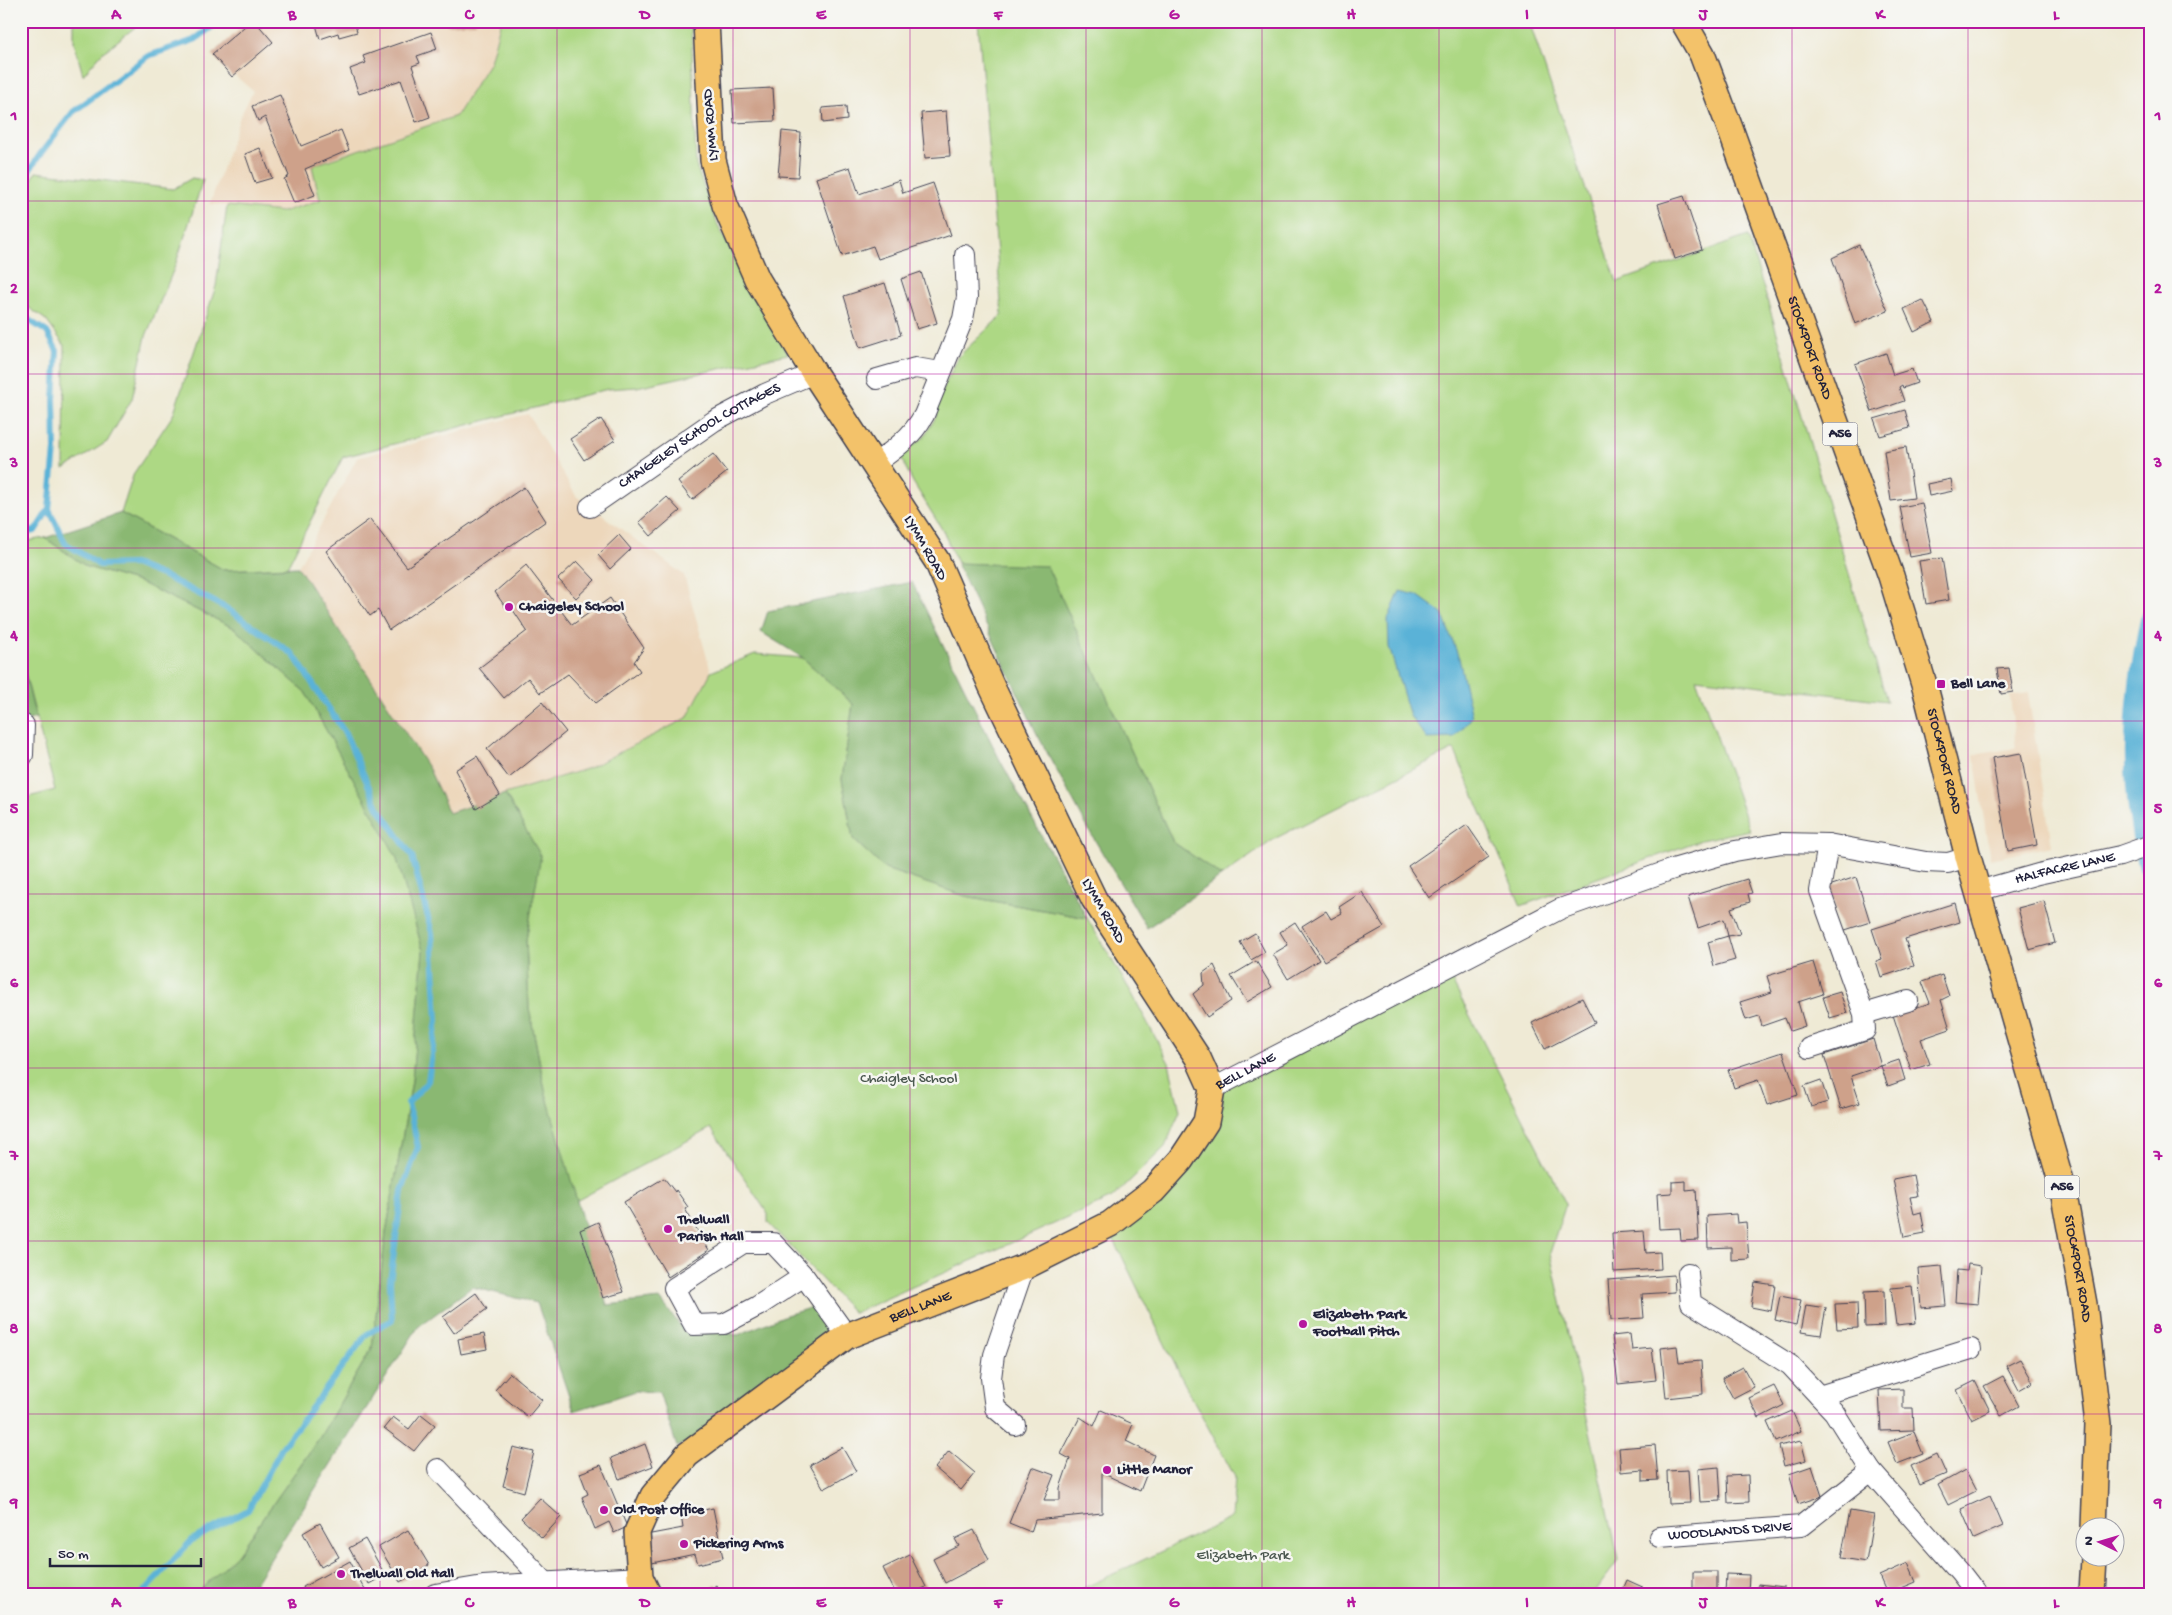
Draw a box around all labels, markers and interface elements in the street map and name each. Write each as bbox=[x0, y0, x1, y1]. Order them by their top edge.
text: A bbox=[110, 7, 122, 26]
text: B bbox=[287, 7, 297, 26]
text: C bbox=[464, 7, 475, 26]
text: D bbox=[638, 7, 651, 26]
text: E bbox=[816, 7, 827, 26]
text: F bbox=[993, 7, 1004, 26]
text: G bbox=[1169, 7, 1180, 26]
text: H bbox=[1346, 7, 1356, 26]
text: I bbox=[1525, 7, 1529, 26]
text: J bbox=[1698, 7, 1709, 26]
text: K bbox=[1875, 7, 1887, 26]
text: L bbox=[2053, 7, 2060, 26]
street label: LYMM ROAD bbox=[699, 88, 723, 162]
text: 1 bbox=[10, 108, 17, 127]
text: 1 bbox=[2154, 108, 2161, 127]
text: 2 bbox=[10, 281, 18, 300]
text: 2 bbox=[2154, 281, 2162, 300]
street label: STOCKPORT ROAD bbox=[1782, 294, 1836, 402]
street label: CHAIGELEY SCHOOL COTTAGES bbox=[615, 379, 783, 493]
road number: A56 bbox=[1822, 422, 1858, 446]
text: 3 bbox=[9, 455, 18, 474]
text: 3 bbox=[2153, 455, 2162, 474]
street label: LYMM ROAD bbox=[899, 512, 951, 584]
place label: Chaigeley School bbox=[518, 598, 625, 616]
marker: Chaigeley School bbox=[503, 601, 515, 613]
text: 4 bbox=[9, 628, 18, 647]
text: 4 bbox=[2153, 628, 2162, 647]
place label: Bell Lane bbox=[1950, 675, 2007, 693]
marker: Bell Lane bbox=[1935, 678, 1947, 690]
street label: STOCKPORT ROAD bbox=[1922, 707, 1966, 816]
text: 5 bbox=[10, 801, 19, 820]
text: 5 bbox=[2154, 801, 2163, 820]
street label: HALFACRE LANE bbox=[2013, 848, 2117, 889]
street label: LYMM ROAD bbox=[1077, 875, 1129, 947]
text: 6 bbox=[10, 975, 19, 994]
text: 6 bbox=[2154, 975, 2163, 994]
street label: BELL LANE bbox=[1212, 1048, 1279, 1095]
park label: Chaigley School bbox=[860, 1070, 958, 1088]
text: 7 bbox=[9, 1148, 19, 1167]
text: 7 bbox=[2153, 1148, 2163, 1167]
road number: A56 bbox=[2044, 1176, 2080, 1198]
place label: Thelwall Parish Hall bbox=[677, 1211, 744, 1246]
street label: STOCKPORT ROAD bbox=[2059, 1214, 2095, 1323]
marker: Thelwall Parish Hall bbox=[662, 1223, 674, 1235]
street label: BELL LANE bbox=[886, 1287, 955, 1328]
place label: Elizabeth Park Football Pitch bbox=[1312, 1306, 1408, 1341]
marker: Elizabeth Park Football Pitch bbox=[1297, 1318, 1309, 1330]
text: 8 bbox=[10, 1321, 19, 1340]
text: 8 bbox=[2154, 1321, 2163, 1340]
place label: Little Manor bbox=[1117, 1461, 1193, 1479]
marker: Little Manor bbox=[1101, 1464, 1113, 1476]
text: 9 bbox=[9, 1495, 18, 1514]
text: 9 bbox=[2153, 1495, 2162, 1514]
place label: Old Post Office bbox=[614, 1501, 706, 1519]
marker: Old Post Office bbox=[598, 1504, 610, 1516]
street label: WOODLANDS DRIVE bbox=[1667, 1518, 1793, 1545]
north arrow bbox=[2074, 1518, 2124, 1568]
scale bar bbox=[50, 1535, 201, 1567]
place label: Pickering Arms bbox=[693, 1535, 785, 1553]
text: N bbox=[2081, 1536, 2098, 1546]
marker: Pickering Arms bbox=[678, 1538, 690, 1550]
text: 50 m bbox=[58, 1546, 89, 1564]
park label: Elizabeth Park bbox=[1197, 1547, 1291, 1565]
place label: Thelwall Old Hall bbox=[350, 1565, 455, 1583]
marker: Thelwall Old Hall bbox=[335, 1568, 347, 1580]
text: A bbox=[110, 1595, 122, 1614]
text: B bbox=[287, 1595, 297, 1614]
text: C bbox=[464, 1595, 475, 1614]
text: D bbox=[638, 1595, 651, 1614]
text: E bbox=[816, 1595, 827, 1614]
text: F bbox=[993, 1595, 1004, 1614]
text: G bbox=[1169, 1595, 1180, 1614]
text: H bbox=[1346, 1595, 1356, 1614]
text: I bbox=[1525, 1595, 1529, 1614]
text: J bbox=[1698, 1595, 1709, 1614]
text: K bbox=[1875, 1595, 1887, 1614]
text: L bbox=[2053, 1595, 2060, 1614]

